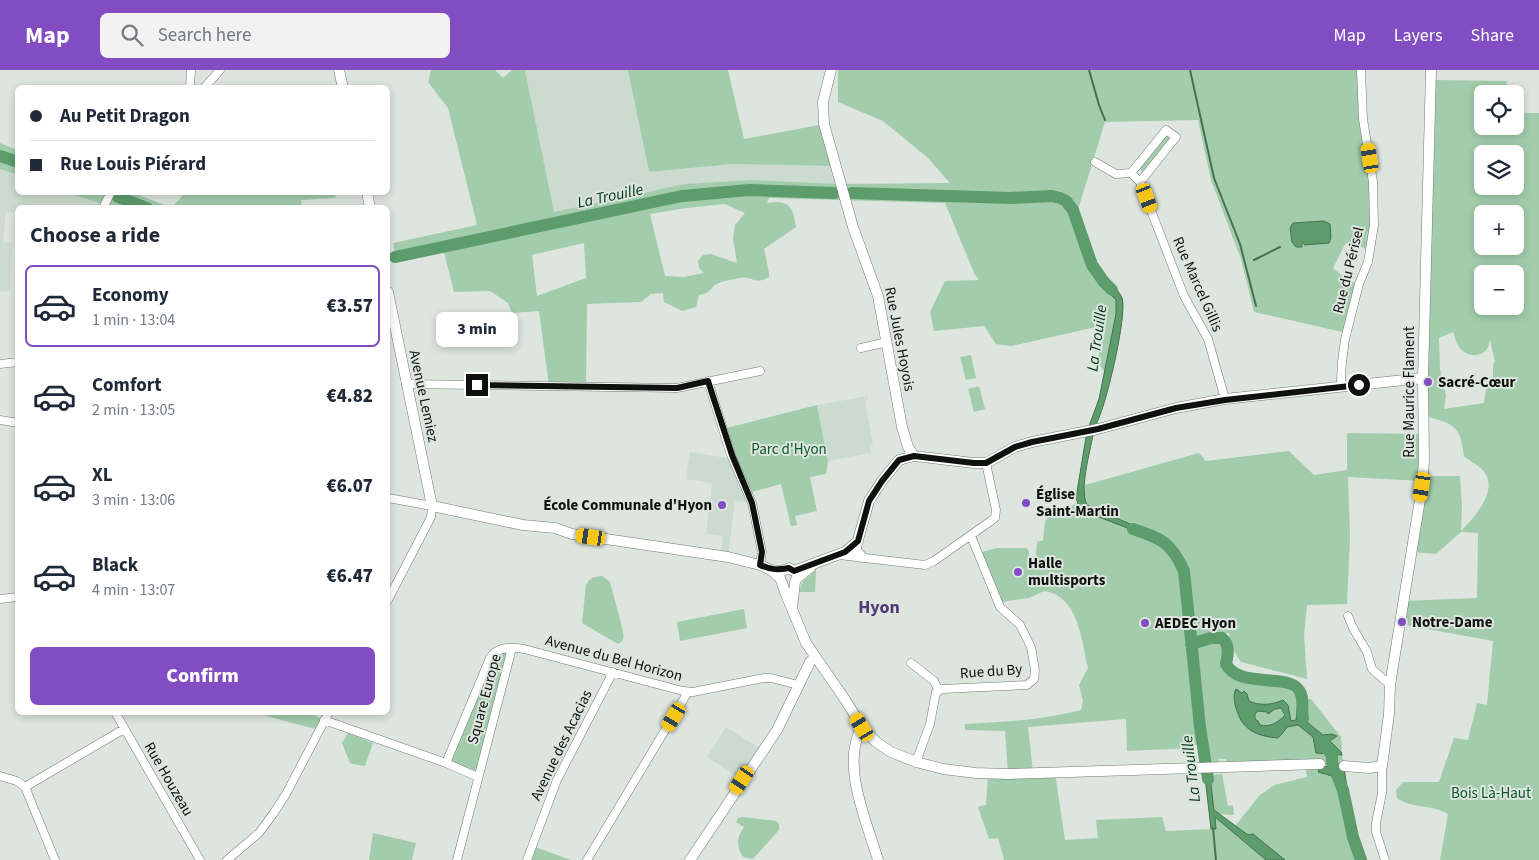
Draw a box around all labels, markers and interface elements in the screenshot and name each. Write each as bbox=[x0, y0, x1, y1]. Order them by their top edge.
search box bbox=[100, 13, 450, 58]
text: Map bbox=[25, 18, 70, 53]
icon: search bbox=[118, 21, 146, 49]
text: Search here bbox=[158, 22, 251, 49]
text: Map bbox=[1334, 23, 1366, 48]
text: Layers bbox=[1394, 23, 1443, 48]
text: Share bbox=[1471, 23, 1514, 48]
map controls bbox=[1474, 85, 1524, 315]
button: locate bbox=[1474, 85, 1524, 135]
text: Au Petit Dragon bbox=[60, 103, 190, 130]
car bbox=[1360, 142, 1379, 174]
button: layers bbox=[1474, 145, 1524, 195]
text: Rue Louis Piérard bbox=[60, 151, 206, 178]
water label: La Trouille bbox=[575, 178, 646, 214]
car bbox=[1134, 181, 1159, 215]
button: + bbox=[1474, 205, 1524, 255]
text: Choose a ride bbox=[30, 219, 160, 251]
street label: Rue du Périsel bbox=[1328, 224, 1369, 316]
street label: Rue Marcel Gillis bbox=[1167, 233, 1228, 335]
button: − bbox=[1474, 265, 1524, 315]
text: Economy bbox=[92, 282, 169, 309]
icon: car bbox=[32, 284, 77, 329]
street label: Rue Jules Hoyois bbox=[879, 285, 920, 393]
text: €3.57 bbox=[327, 293, 373, 320]
water label: La Trouille bbox=[1081, 303, 1113, 373]
text: 1 min · 13:04 bbox=[92, 309, 175, 331]
callout: 3 min bbox=[436, 312, 518, 348]
text: 3 min bbox=[457, 318, 497, 340]
street label: Rue Maurice Flament bbox=[1399, 326, 1420, 458]
street label: Avenue Lemiez bbox=[403, 348, 444, 444]
text: Comfort bbox=[92, 372, 162, 399]
place label: Sacré-Cœur bbox=[1438, 372, 1516, 393]
icon: car bbox=[32, 374, 77, 419]
route end bbox=[466, 374, 488, 396]
route start bbox=[1348, 374, 1370, 396]
marker: Sacré-Cœur bbox=[1422, 376, 1434, 388]
text: €4.82 bbox=[327, 383, 373, 410]
text: 2 min · 13:05 bbox=[92, 399, 175, 421]
park label: Parc d'Hyon bbox=[751, 439, 827, 460]
text: XL bbox=[92, 462, 113, 489]
icon: car bbox=[32, 464, 77, 509]
car bbox=[1412, 471, 1431, 503]
text: €6.07 bbox=[327, 473, 373, 500]
place label: Église Saint-Martin bbox=[1036, 484, 1119, 522]
text: 3 min · 13:06 bbox=[92, 489, 175, 511]
place label: École Communale d'Hyon bbox=[543, 495, 712, 516]
marker: Église Saint-Martin bbox=[1020, 497, 1032, 509]
marker: École Communale d'Hyon bbox=[716, 499, 728, 511]
car bbox=[575, 527, 606, 547]
text: Black bbox=[92, 552, 138, 579]
place label: Halle multisports bbox=[1028, 553, 1106, 591]
icon: car bbox=[32, 554, 77, 599]
text: €6.47 bbox=[327, 563, 373, 590]
marker: Halle multisports bbox=[1012, 566, 1024, 578]
text: 4 min · 13:07 bbox=[92, 579, 175, 601]
district label: Hyon bbox=[858, 595, 900, 620]
place label: Notre-Dame bbox=[1412, 612, 1493, 633]
place label: AEDEC Hyon bbox=[1154, 613, 1236, 634]
marker: Notre-Dame bbox=[1396, 616, 1408, 628]
marker: AEDEC Hyon bbox=[1139, 617, 1151, 629]
street label: Avenue du Bel Horizon bbox=[543, 630, 685, 687]
button: Confirm bbox=[30, 647, 375, 705]
street label: Square Europe bbox=[462, 652, 507, 747]
street label: Rue du By bbox=[959, 659, 1023, 684]
street label: Avenue des Acacias bbox=[525, 686, 597, 804]
car bbox=[659, 700, 688, 734]
car bbox=[847, 710, 876, 744]
water label: La Trouille bbox=[1176, 734, 1206, 804]
street label: Rue Houzeau bbox=[139, 738, 198, 820]
car bbox=[727, 763, 756, 797]
park label: Bois Là-Haut bbox=[1451, 783, 1531, 804]

